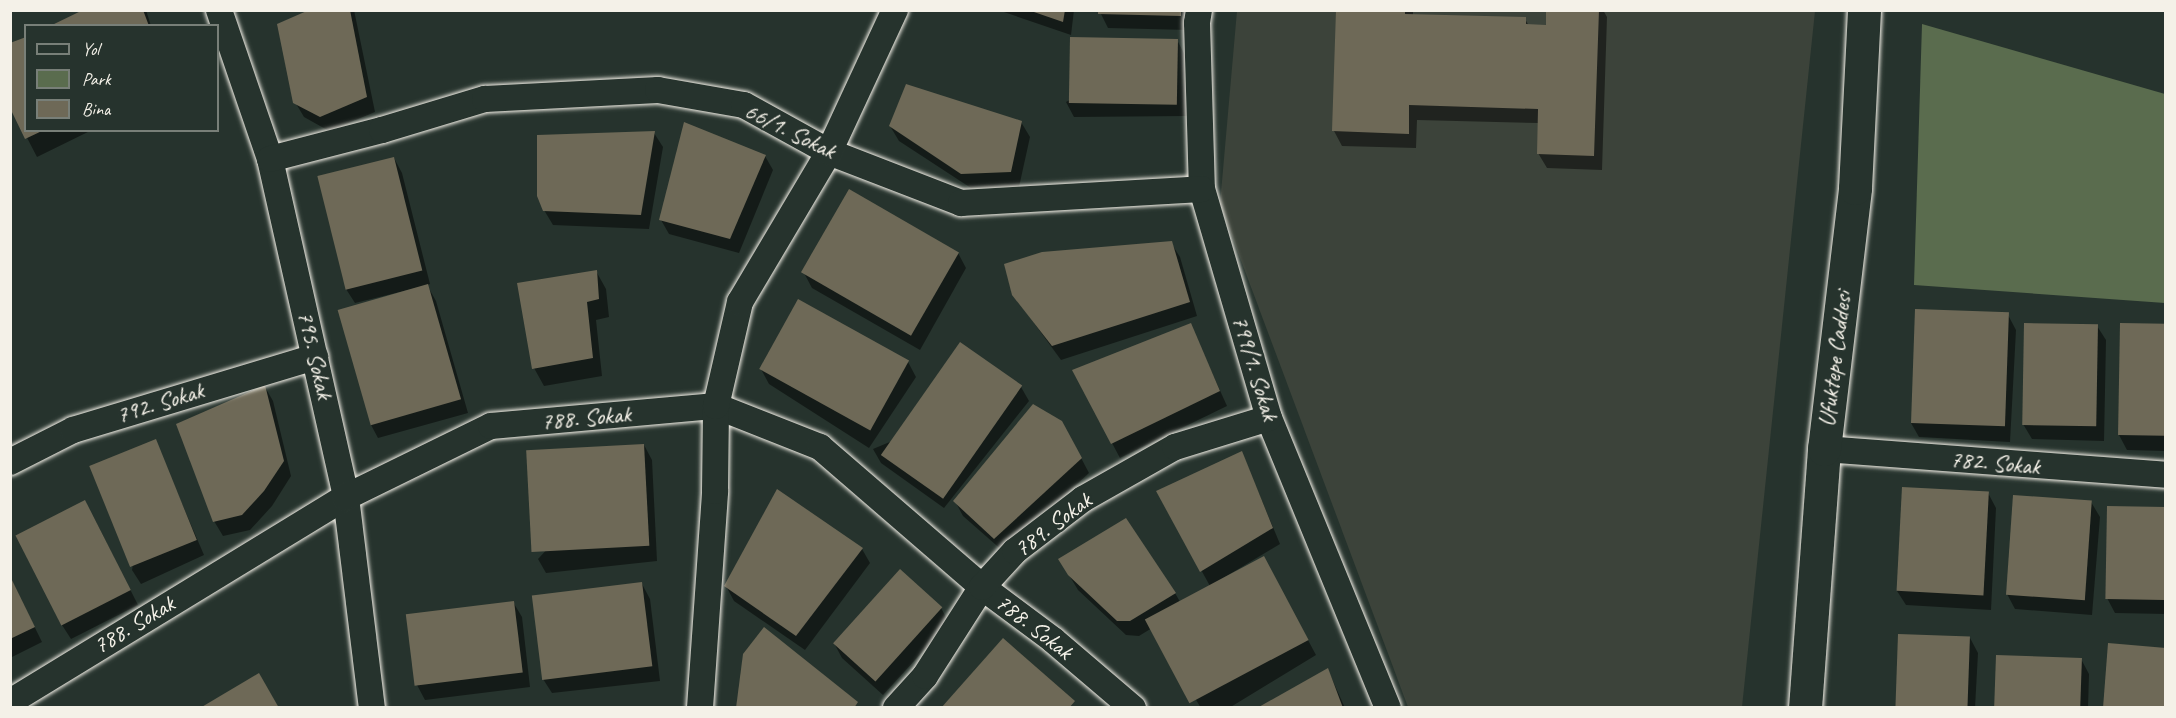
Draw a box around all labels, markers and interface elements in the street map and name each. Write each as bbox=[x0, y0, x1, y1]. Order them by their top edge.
legend bbox=[24, 24, 219, 132]
text: Yol bbox=[82, 38, 99, 60]
text: Park bbox=[82, 68, 111, 90]
street label: 66/1. Sokak bbox=[740, 97, 840, 165]
text: Bina bbox=[82, 98, 110, 120]
street label: Ufuktepe Caddesi bbox=[1812, 290, 1858, 428]
street label: 795. Sokak bbox=[291, 308, 339, 402]
street label: 799/1. Sokak bbox=[1225, 312, 1285, 424]
street label: 792. Sokak bbox=[113, 376, 207, 430]
street label: 788. Sokak bbox=[540, 400, 632, 436]
street label: 782. Sokak bbox=[1949, 445, 2041, 481]
street label: 789. Sokak bbox=[1008, 486, 1098, 564]
street label: 788. Sokak bbox=[990, 588, 1078, 666]
street label: 788. Sokak bbox=[88, 589, 180, 661]

